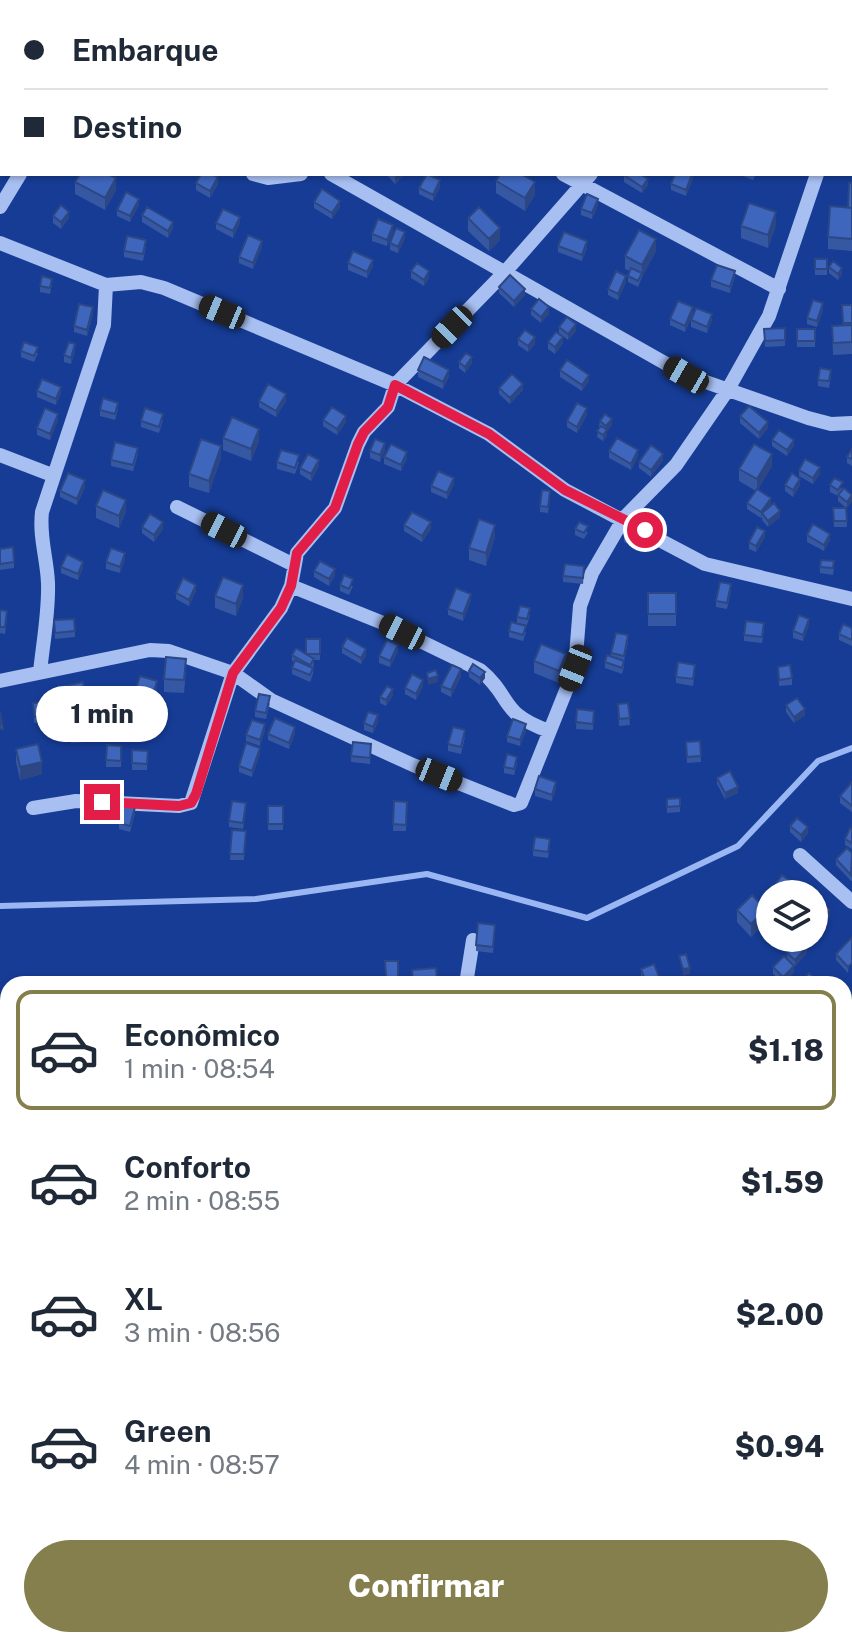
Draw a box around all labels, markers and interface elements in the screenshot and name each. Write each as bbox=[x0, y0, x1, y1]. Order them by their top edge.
text: Embarque bbox=[72, 32, 219, 68]
text: Destino bbox=[72, 109, 182, 145]
car bbox=[195, 292, 249, 332]
car bbox=[427, 301, 477, 353]
car bbox=[659, 353, 713, 397]
car bbox=[197, 508, 251, 552]
route start bbox=[627, 512, 663, 548]
car bbox=[375, 610, 429, 654]
car bbox=[555, 641, 595, 695]
callout: 1 min bbox=[36, 686, 168, 742]
text: 1 min bbox=[70, 698, 134, 729]
car bbox=[412, 755, 466, 795]
route end bbox=[84, 784, 120, 820]
map controls bbox=[756, 880, 828, 952]
button: layers bbox=[756, 880, 828, 952]
icon: car bbox=[28, 1014, 100, 1086]
text: Econômico bbox=[124, 1017, 280, 1053]
text: $1.18 bbox=[748, 1032, 824, 1068]
text: 1 min · 08:54 bbox=[124, 1053, 275, 1084]
icon: car bbox=[28, 1146, 100, 1218]
text: Conforto bbox=[124, 1149, 251, 1185]
text: $1.59 bbox=[740, 1164, 824, 1200]
text: 2 min · 08:55 bbox=[124, 1185, 280, 1216]
icon: car bbox=[28, 1278, 100, 1350]
text: XL bbox=[124, 1281, 163, 1317]
text: $2.00 bbox=[735, 1296, 824, 1332]
text: 3 min · 08:56 bbox=[124, 1317, 281, 1348]
icon: car bbox=[28, 1410, 100, 1482]
text: Green bbox=[124, 1413, 211, 1449]
text: $0.94 bbox=[735, 1428, 824, 1464]
text: 4 min · 08:57 bbox=[124, 1449, 280, 1480]
button: Confirmar bbox=[24, 1540, 828, 1632]

